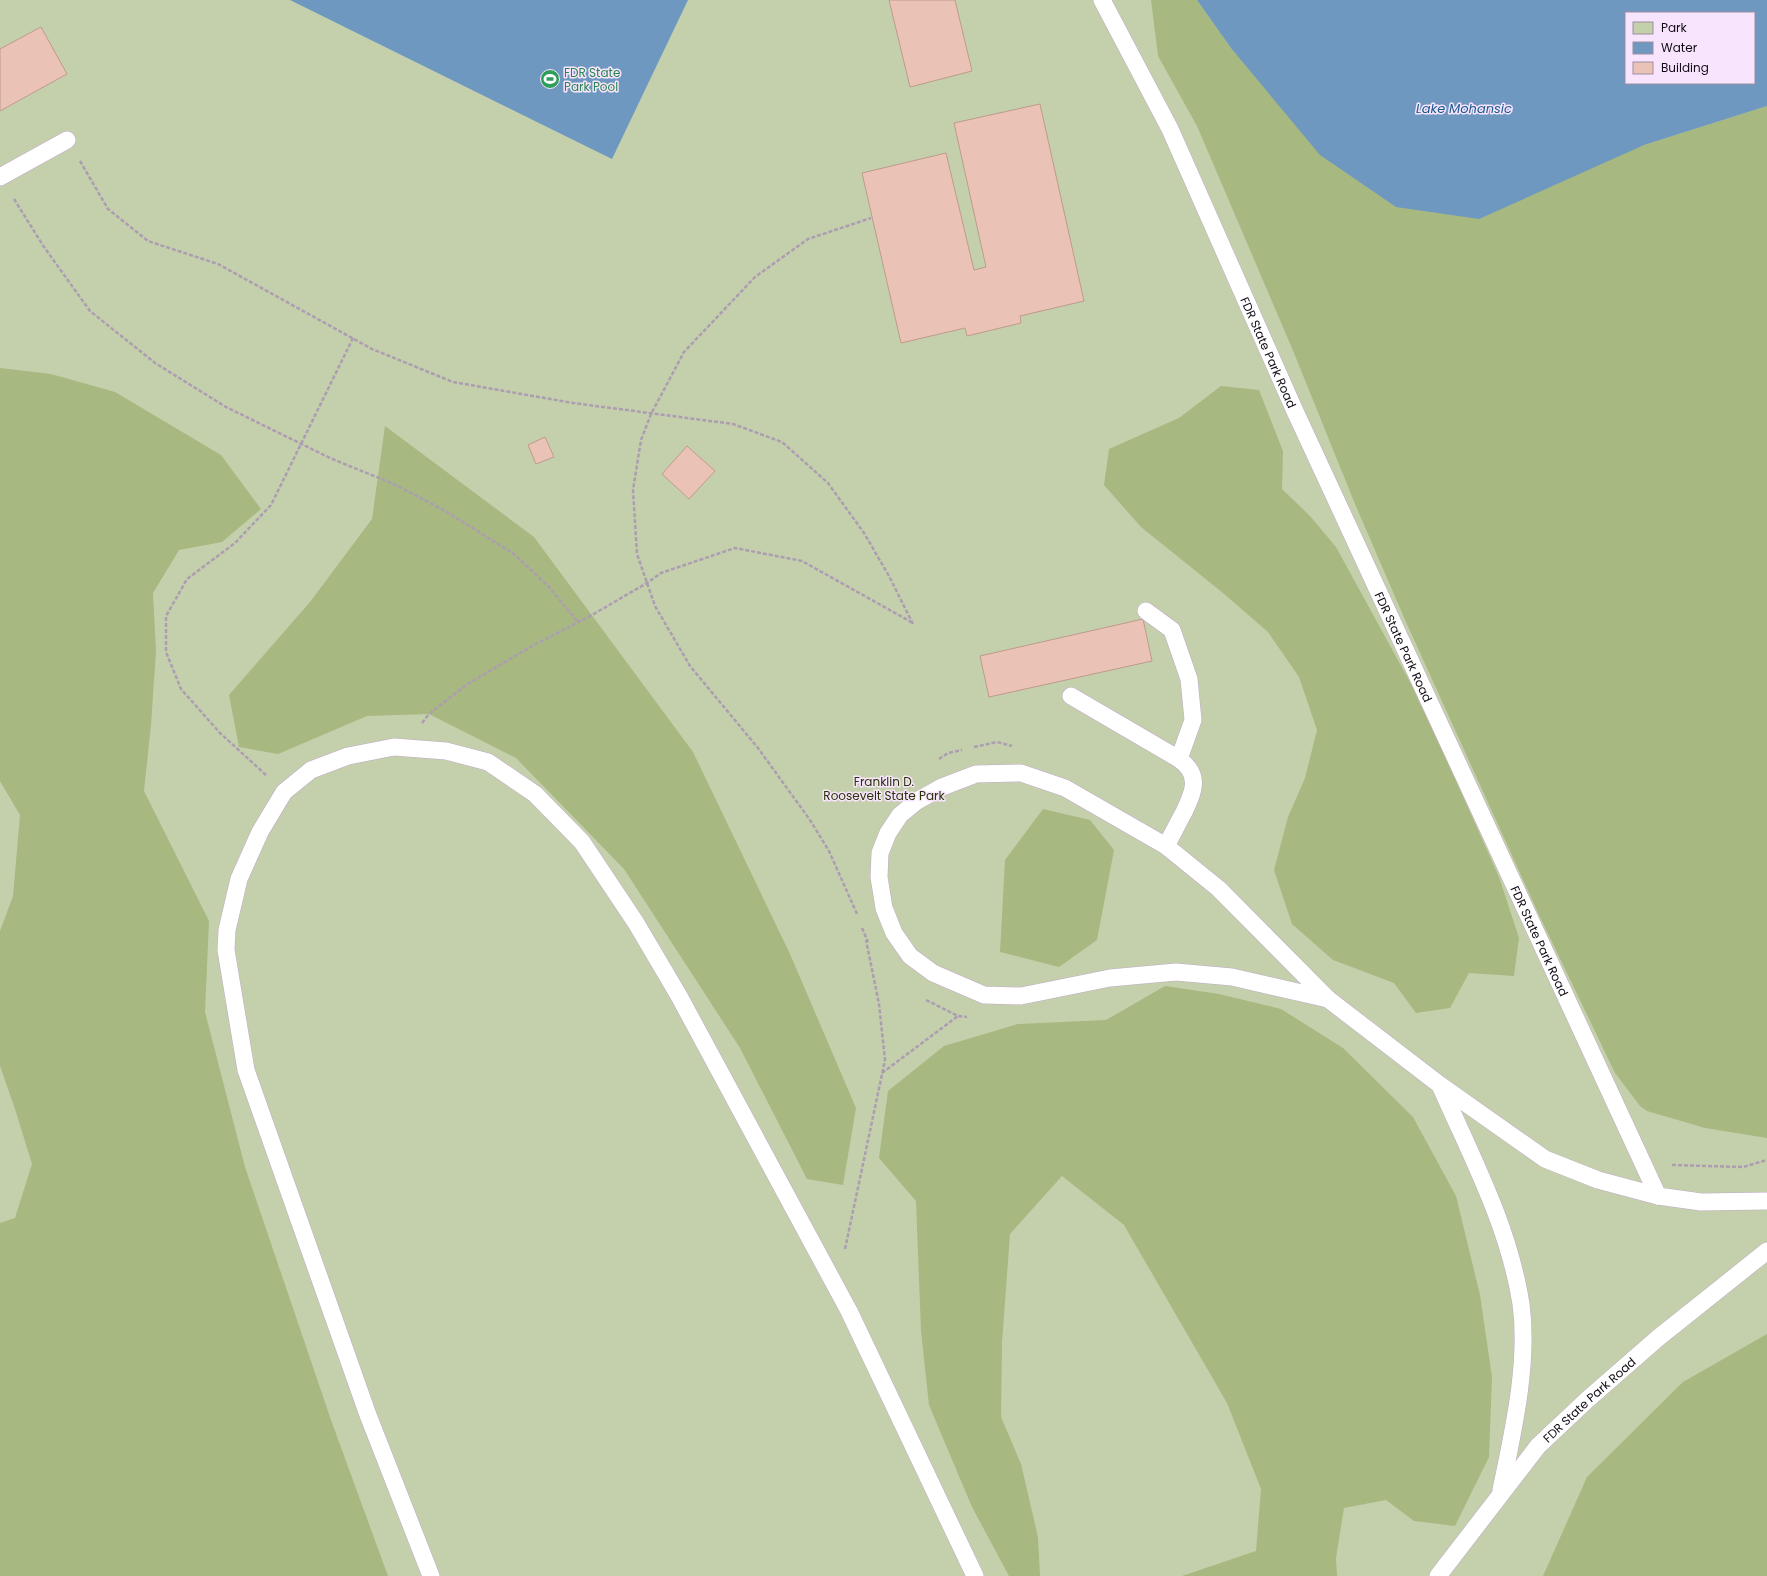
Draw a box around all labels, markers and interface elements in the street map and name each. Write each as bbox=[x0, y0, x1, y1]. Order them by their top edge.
legend bbox=[1625, 12, 1755, 84]
text: Park bbox=[1661, 19, 1688, 36]
text: Water bbox=[1661, 39, 1698, 56]
text: Building bbox=[1661, 59, 1709, 76]
place label: FDR State Park Pool bbox=[564, 64, 620, 95]
sports icon: FDR State Park Pool bbox=[539, 68, 561, 90]
water label: Lake Mohansic bbox=[1416, 99, 1512, 118]
street label: FDR State Park Road bbox=[1237, 294, 1301, 410]
street label: FDR State Park Road bbox=[1371, 589, 1437, 705]
park label: Franklin D. Roosevelt State Park bbox=[823, 773, 945, 804]
street label: FDR State Park Road bbox=[1507, 883, 1573, 999]
street label: FDR State Park Road bbox=[1539, 1353, 1639, 1446]

